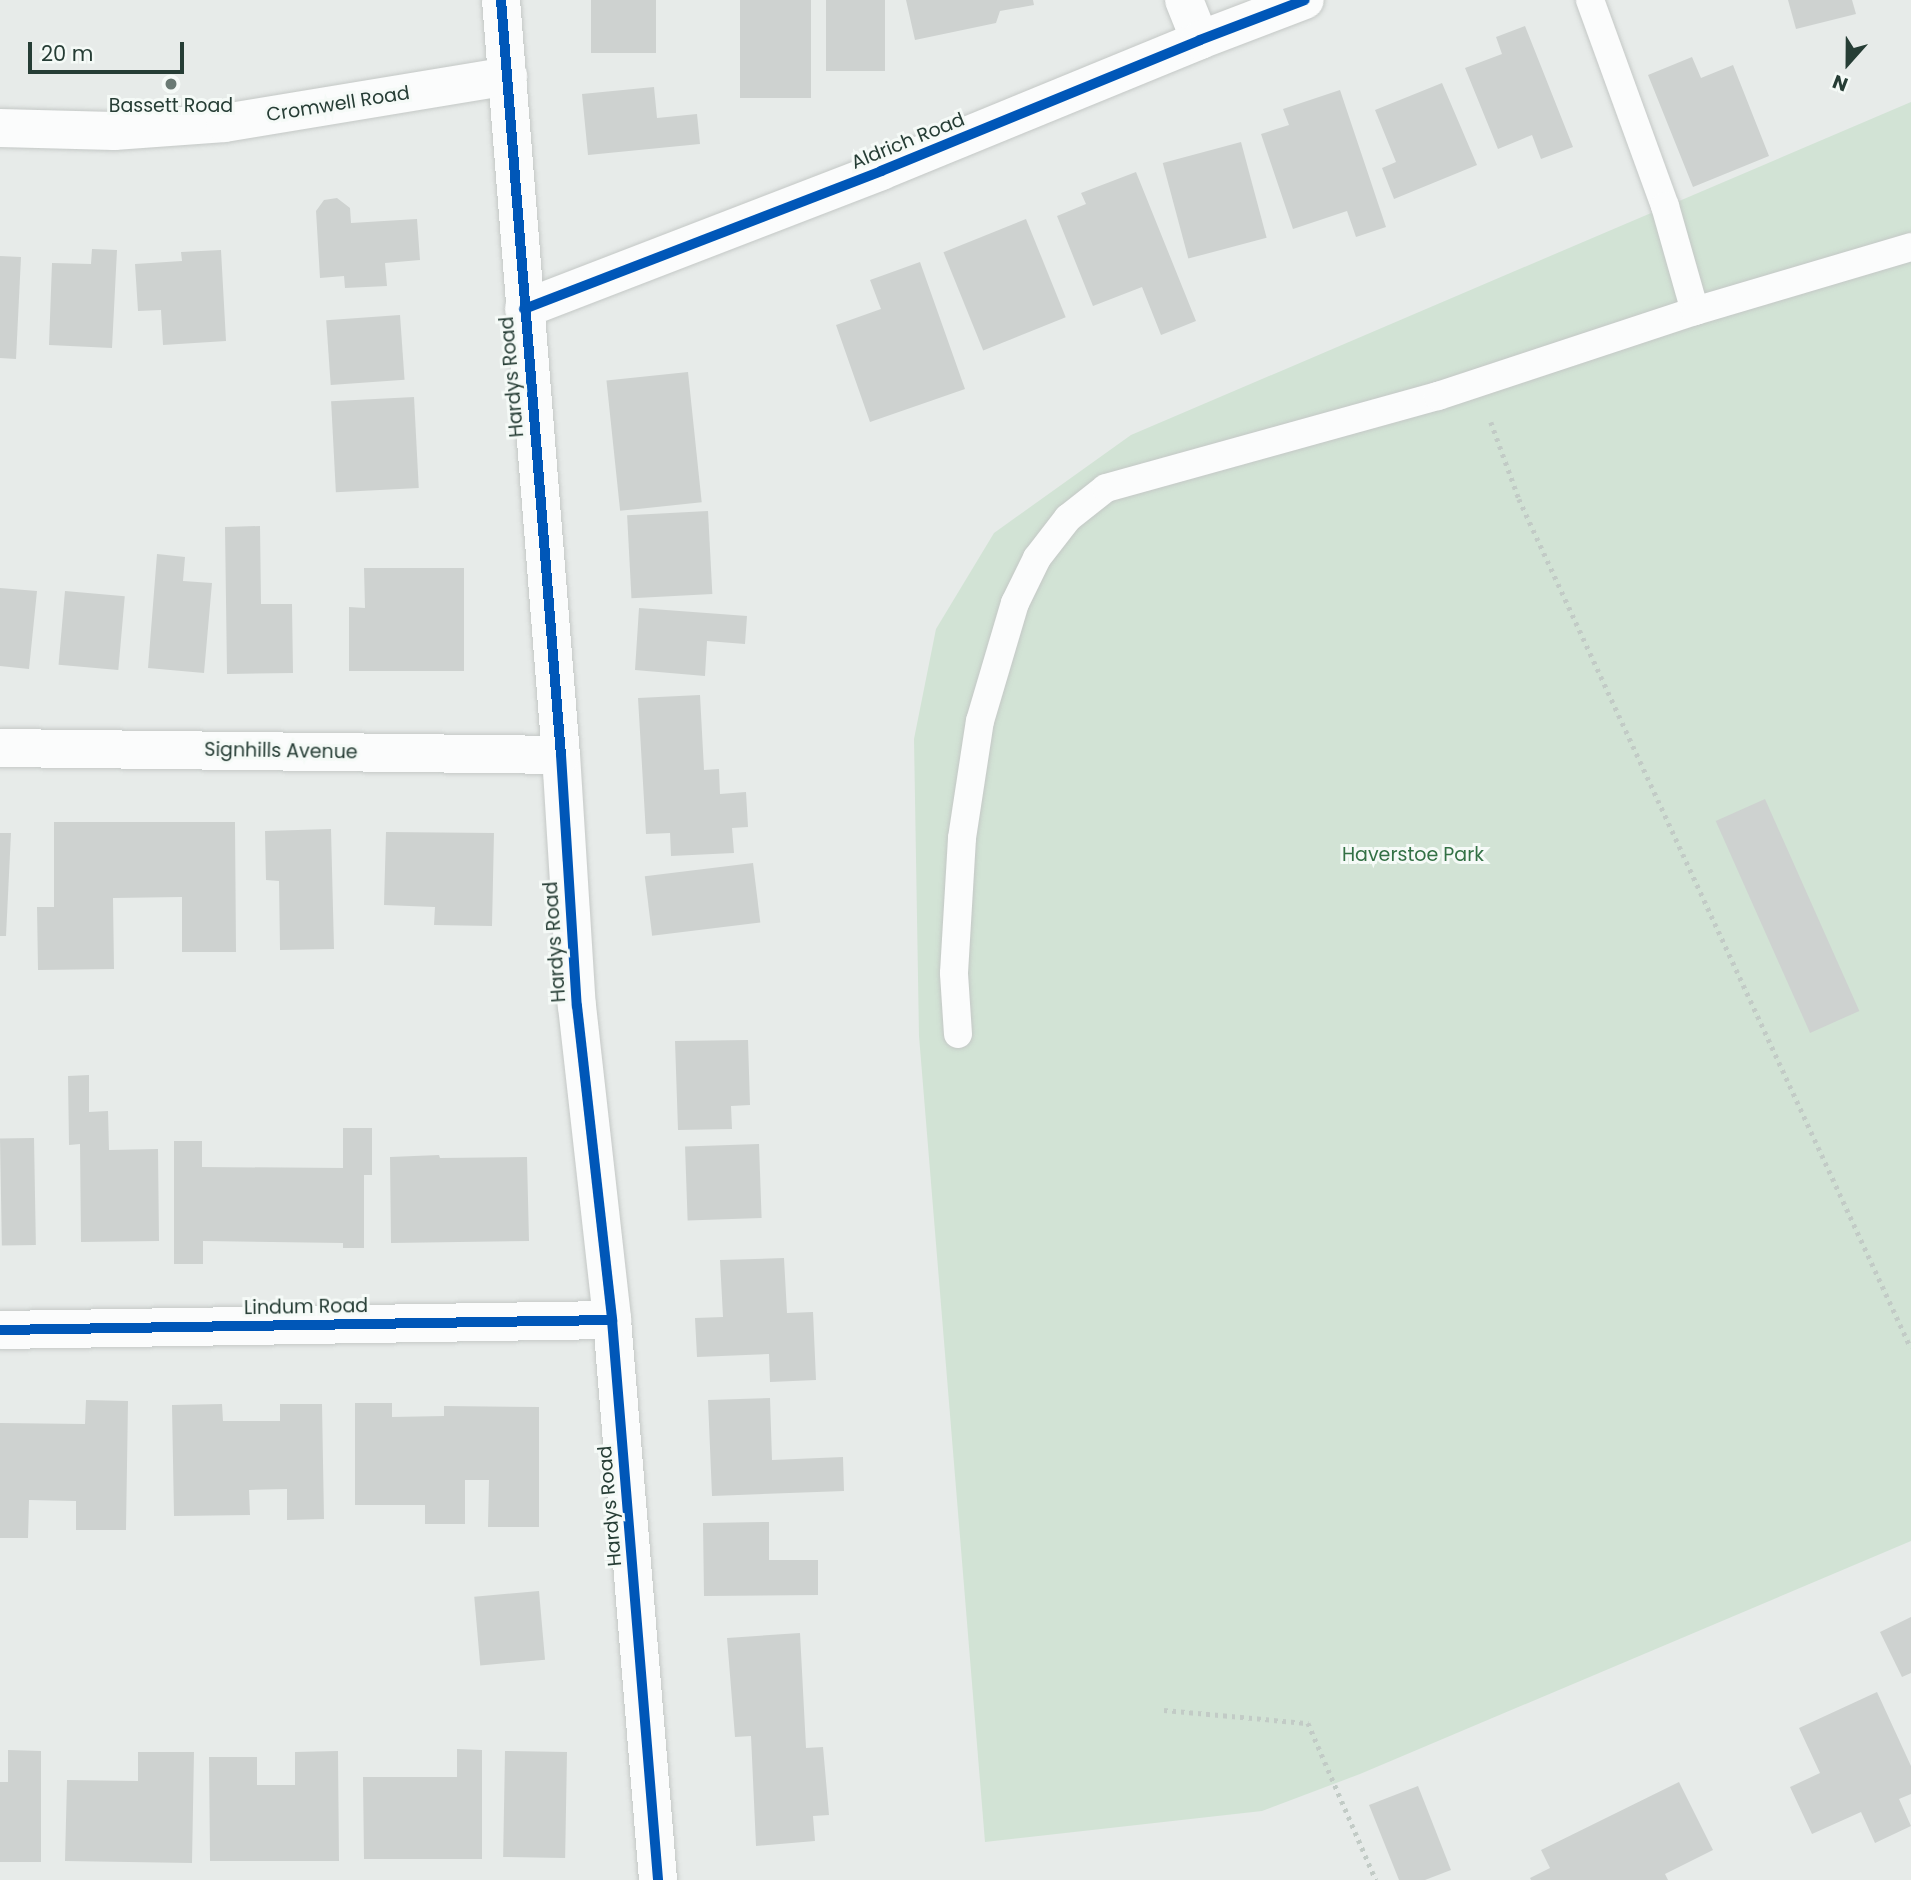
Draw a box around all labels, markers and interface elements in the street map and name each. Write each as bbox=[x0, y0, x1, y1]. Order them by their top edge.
scale bar bbox=[32, 28, 187, 72]
north arrow bbox=[1813, 28, 1883, 98]
text: 20 m bbox=[41, 39, 94, 68]
text: N bbox=[1829, 68, 1852, 98]
marker: Bassett Road bbox=[163, 76, 179, 92]
street label: Cromwell Road bbox=[265, 81, 411, 127]
place label: Bassett Road bbox=[109, 95, 233, 117]
street label: Aldrich Road bbox=[848, 108, 968, 174]
street label: Hardys Road bbox=[495, 316, 529, 438]
street label: Signhills Avenue bbox=[204, 738, 358, 764]
park label: Haverstoe Park bbox=[1342, 844, 1484, 866]
street label: Hardys Road bbox=[539, 881, 571, 1003]
street label: Lindum Road bbox=[244, 1295, 368, 1319]
street label: Hardys Road bbox=[593, 1445, 627, 1567]

